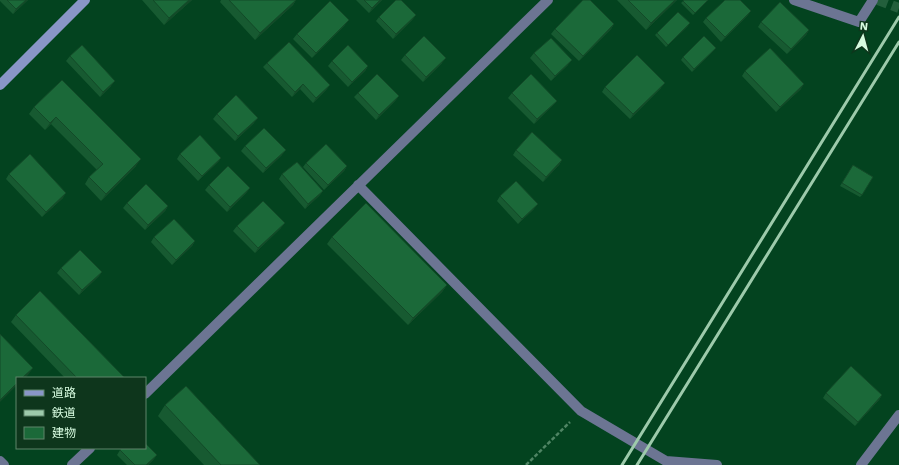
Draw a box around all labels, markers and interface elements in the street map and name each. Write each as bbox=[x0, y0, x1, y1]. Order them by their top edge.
north arrow bbox=[843, 16, 883, 56]
text: N bbox=[859, 20, 869, 33]
legend bbox=[16, 377, 146, 449]
text: 道路 bbox=[52, 386, 76, 400]
text: 鉄道 bbox=[52, 406, 76, 420]
text: 建物 bbox=[52, 426, 76, 440]

